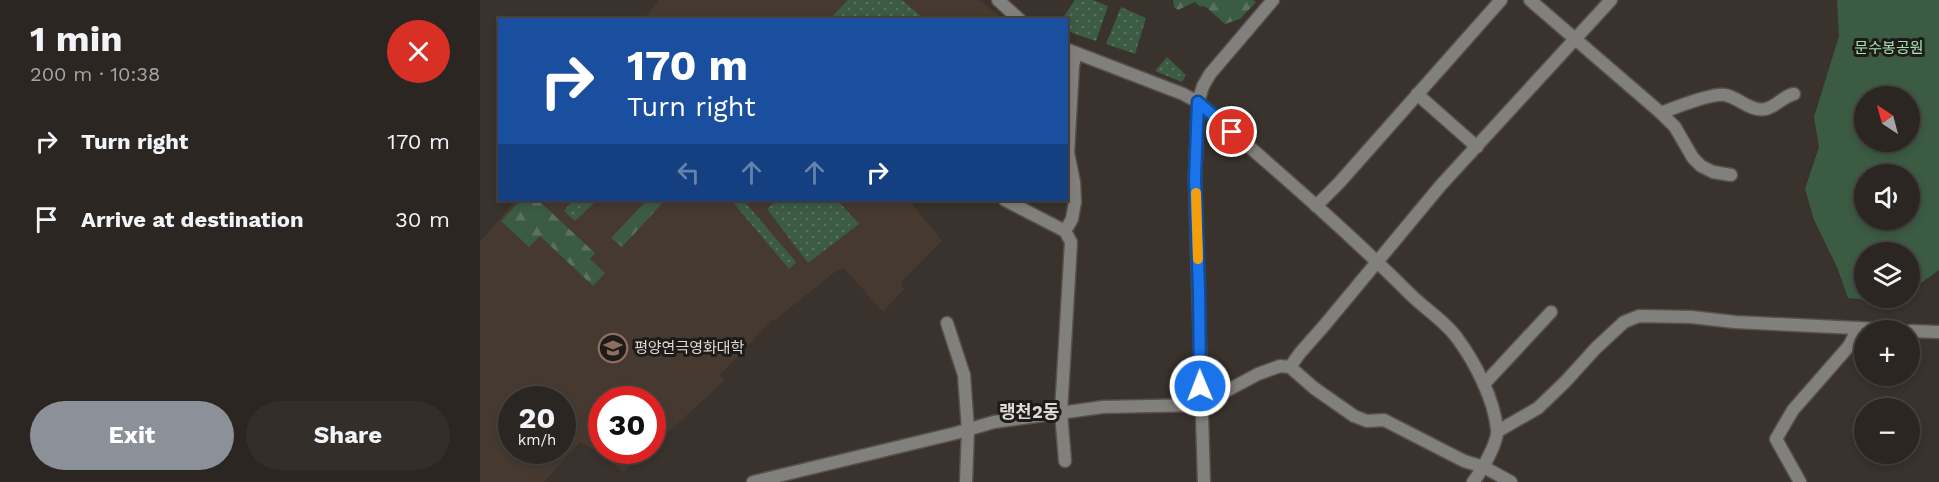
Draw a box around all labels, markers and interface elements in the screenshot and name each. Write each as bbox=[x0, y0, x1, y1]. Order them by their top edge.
text: 1 min bbox=[30, 18, 122, 60]
button: close bbox=[387, 20, 450, 83]
park label: 문수봉공원 bbox=[1854, 39, 1924, 57]
text: 170 m bbox=[627, 41, 748, 90]
icon: right bbox=[528, 42, 606, 120]
text: 200 m · 10:38 bbox=[30, 62, 160, 86]
north arrow bbox=[1854, 86, 1920, 152]
map controls bbox=[1854, 86, 1920, 464]
text: Turn right bbox=[627, 91, 756, 123]
pin bbox=[1206, 106, 1257, 157]
icon: arrive bbox=[1215, 115, 1248, 148]
icon: right bbox=[30, 125, 63, 158]
text: Turn right bbox=[81, 129, 188, 154]
text: 170 m bbox=[387, 129, 450, 154]
icon: left bbox=[672, 156, 705, 189]
icon: ahead bbox=[735, 156, 768, 189]
icon: ahead bbox=[798, 156, 831, 189]
icon: right bbox=[861, 156, 894, 189]
button: sound bbox=[1854, 164, 1920, 230]
icon: arrive bbox=[30, 203, 63, 236]
text: Arrive at destination bbox=[81, 207, 304, 232]
text: 30 m bbox=[395, 207, 450, 232]
button: layers bbox=[1854, 242, 1920, 308]
button: + bbox=[1854, 320, 1920, 386]
school or university icon: 평양연극영화대학 bbox=[597, 332, 629, 364]
place label: 평양연극영화대학 bbox=[634, 339, 745, 357]
position arrow bbox=[1168, 354, 1232, 418]
speed limit sign: 30 bbox=[588, 386, 666, 464]
button: − bbox=[1854, 398, 1920, 464]
text: 20 bbox=[518, 400, 556, 435]
button: Exit bbox=[30, 401, 234, 470]
button: Share bbox=[246, 401, 450, 470]
district label: 랭천2동 bbox=[999, 401, 1059, 422]
text: km/h bbox=[518, 431, 556, 449]

